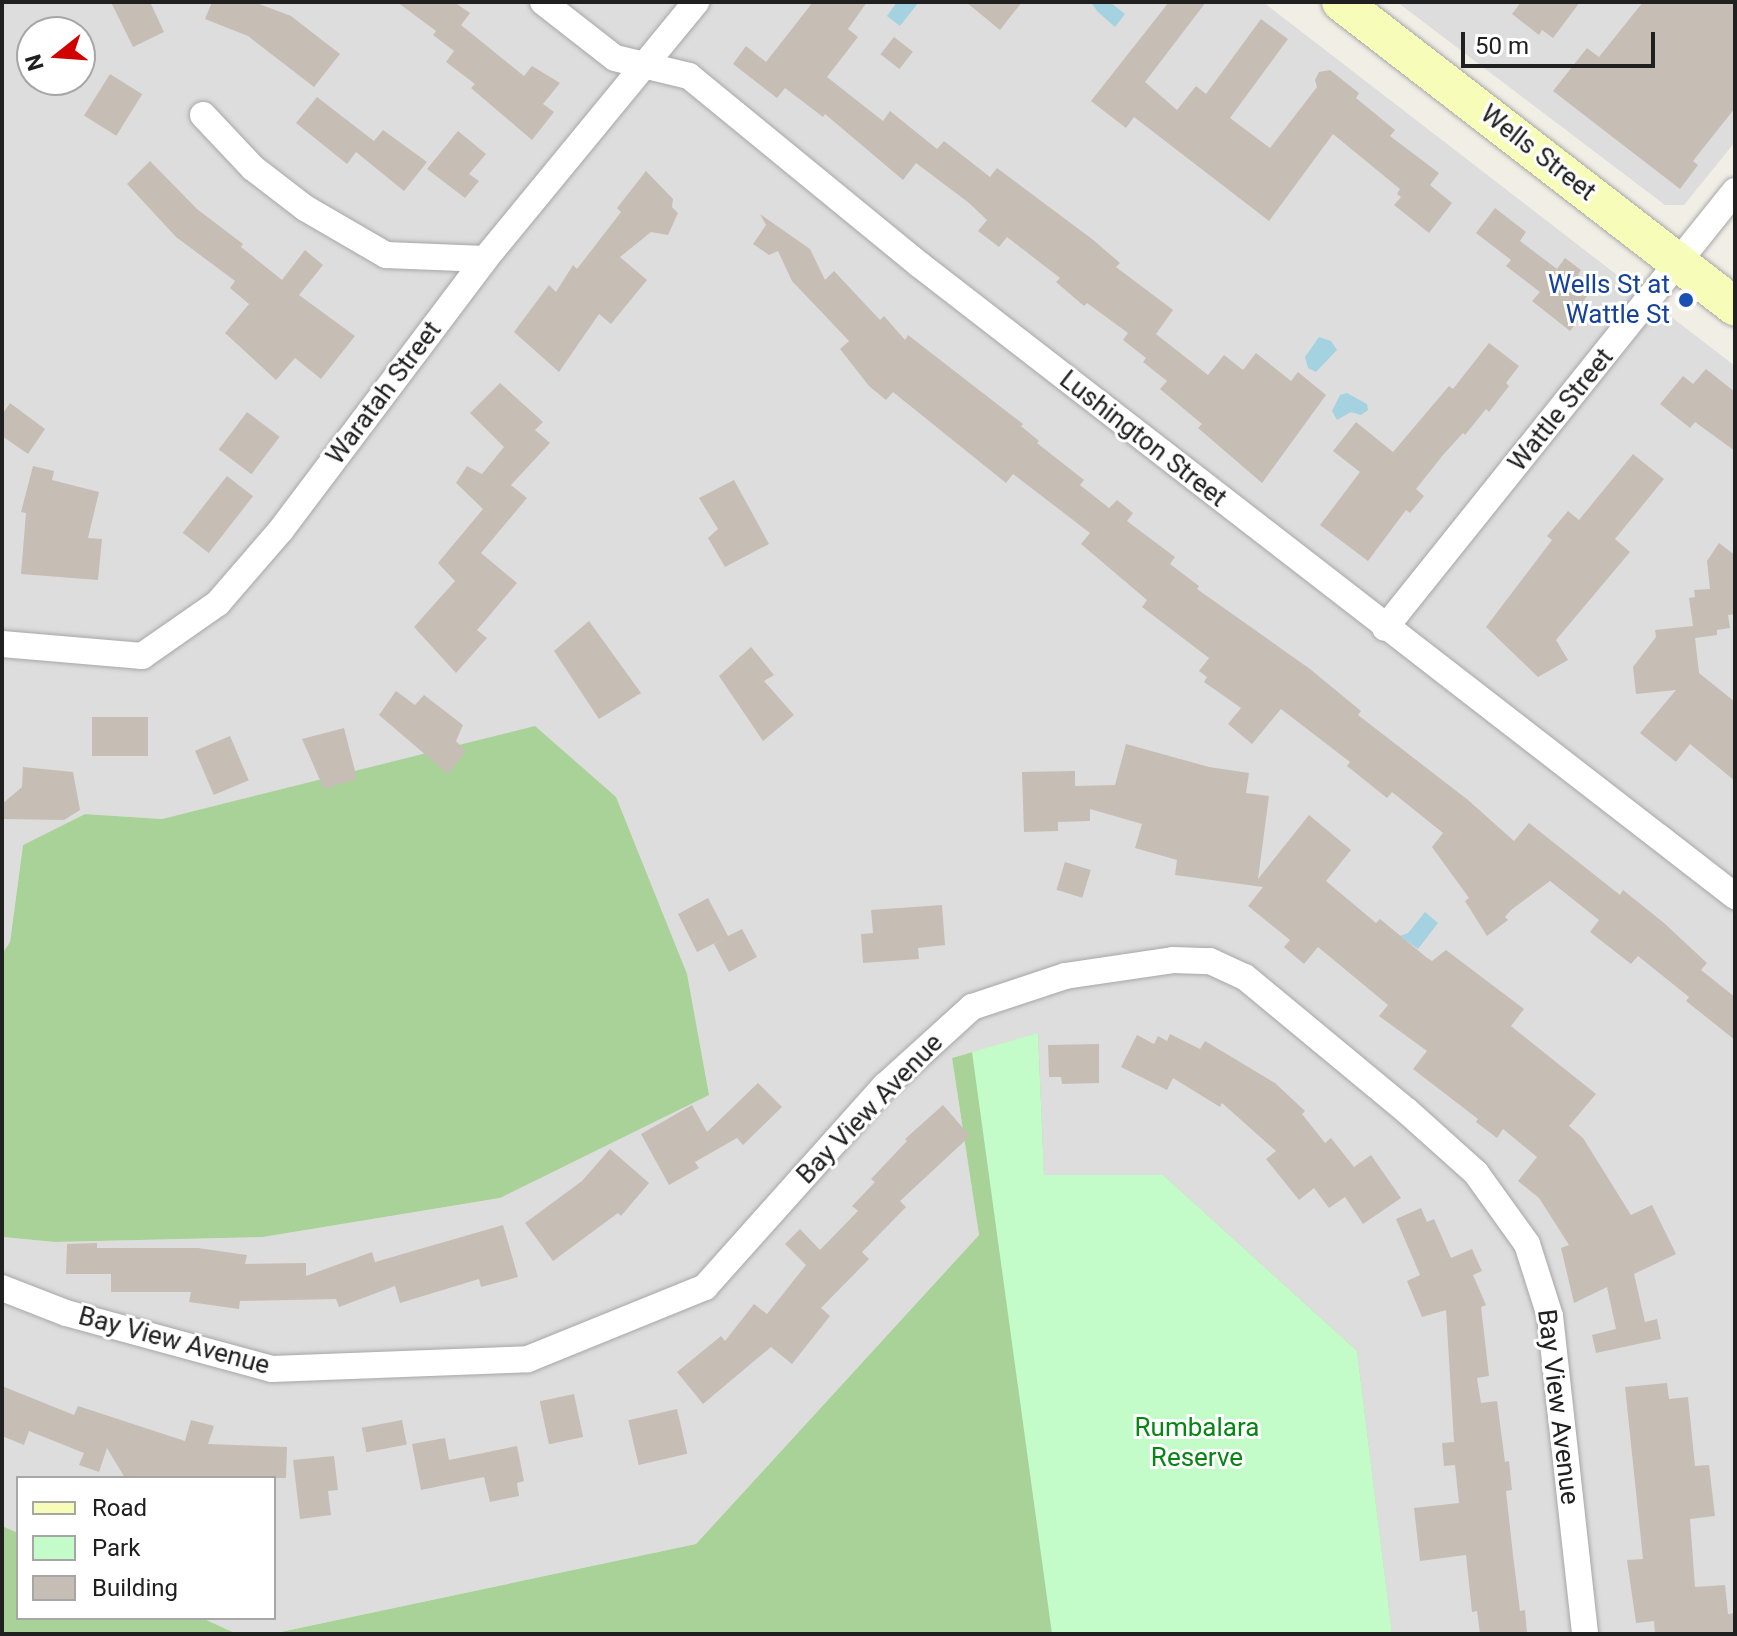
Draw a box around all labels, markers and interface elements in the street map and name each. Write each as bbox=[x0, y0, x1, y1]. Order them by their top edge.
north arrow bbox=[16, 16, 96, 96]
scale bar bbox=[1465, 16, 1659, 66]
text: 50 m bbox=[1475, 32, 1529, 60]
text: N bbox=[20, 51, 49, 74]
street label: Wells Street bbox=[1474, 98, 1602, 208]
place label: Wells St at Wattle St bbox=[1548, 269, 1670, 330]
marker: Wells St at Wattle St bbox=[1677, 291, 1695, 309]
street label: Waratah Street bbox=[320, 315, 448, 471]
street label: Wattle Street bbox=[1502, 342, 1620, 478]
street label: Lushington Street bbox=[1053, 364, 1233, 514]
street label: Bay View Avenue bbox=[791, 1027, 949, 1191]
street label: Bay View Avenue bbox=[75, 1300, 273, 1382]
street label: Bay View Avenue bbox=[1531, 1308, 1585, 1506]
park label: Rumbalara Reserve bbox=[1135, 1412, 1259, 1474]
legend bbox=[16, 1476, 276, 1620]
text: Road bbox=[92, 1494, 147, 1522]
text: Park bbox=[92, 1534, 140, 1562]
text: Building bbox=[92, 1574, 178, 1602]

